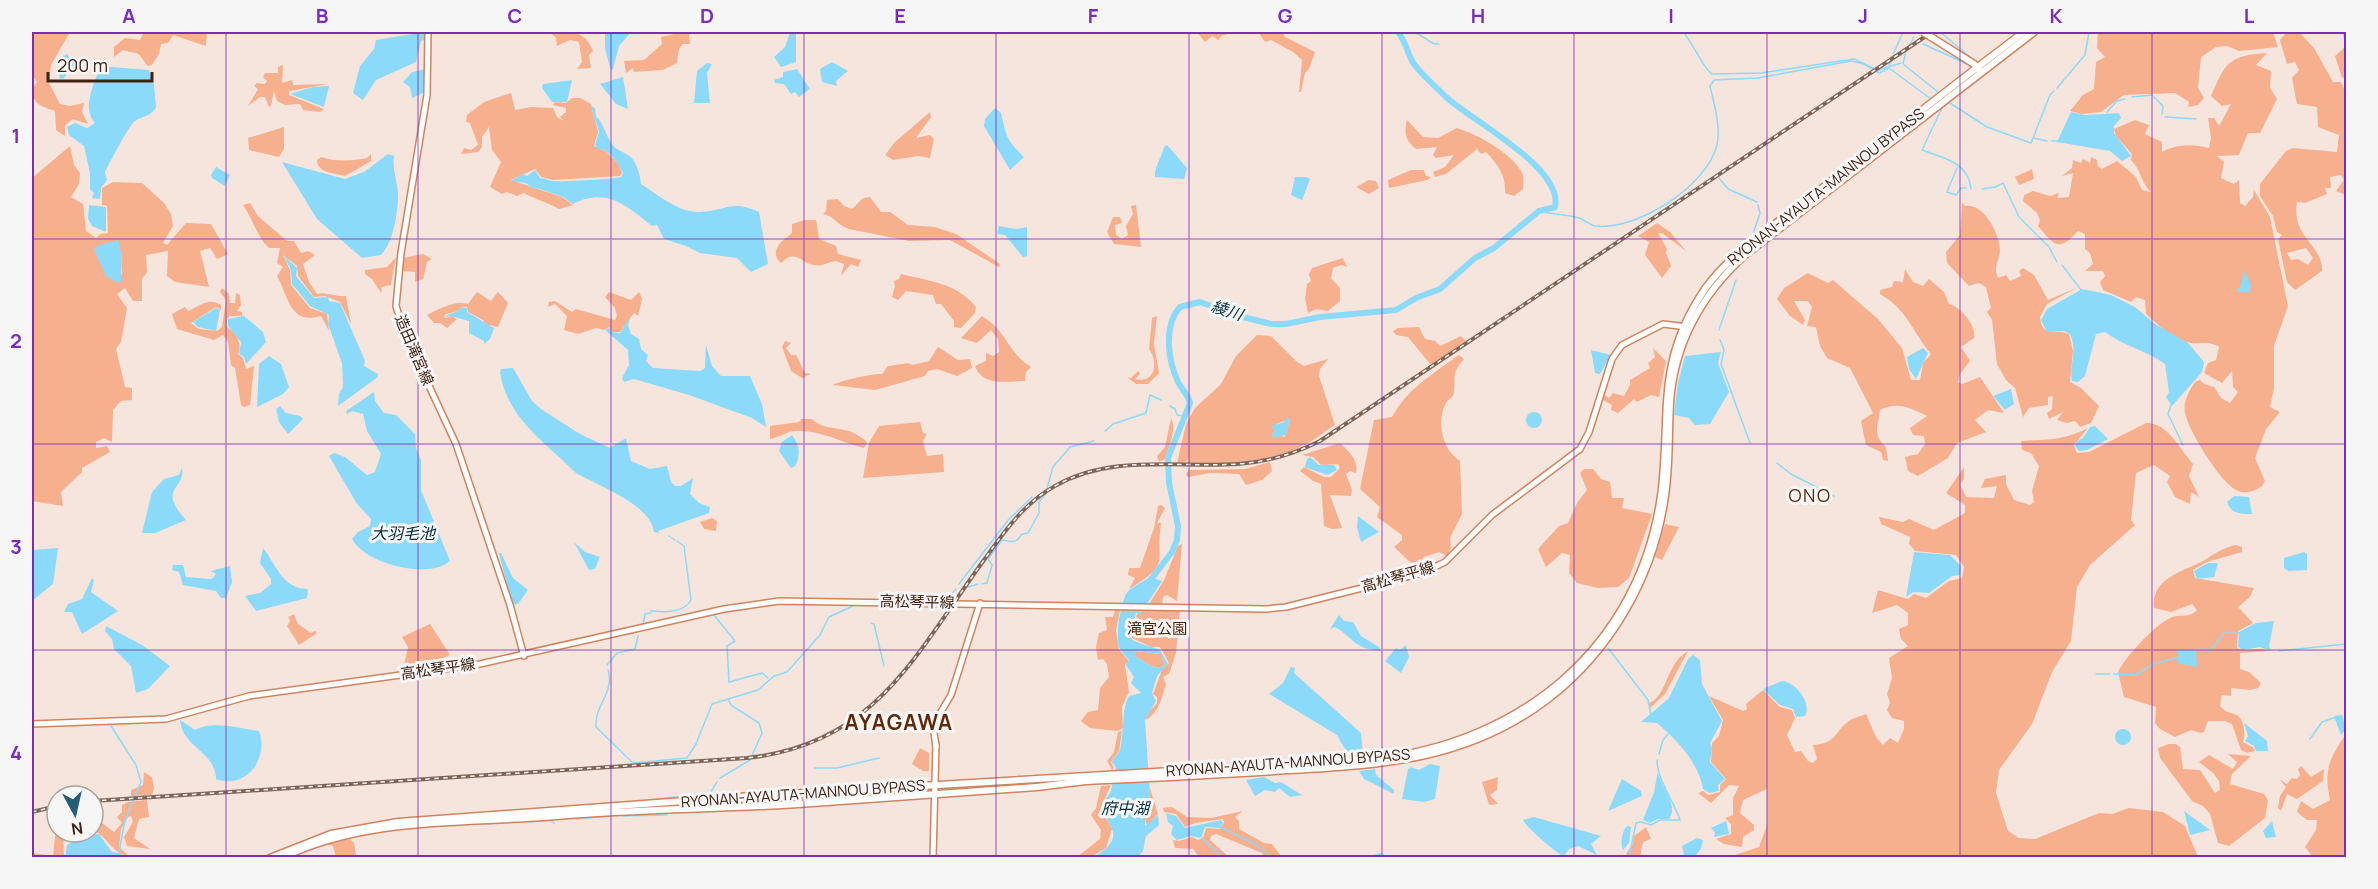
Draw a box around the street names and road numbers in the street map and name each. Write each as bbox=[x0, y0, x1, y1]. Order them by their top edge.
street label: RYONAN-AYAUTA-MANNOU BYPASS bbox=[1723, 103, 1929, 270]
street label: 造田滝宮線 bbox=[390, 311, 439, 388]
street label: 高松琴平線 bbox=[1359, 556, 1437, 597]
street label: 高松琴平線 bbox=[879, 590, 955, 613]
street label: 高松琴平線 bbox=[399, 653, 477, 684]
street label: RYONAN-AYAUTA-MANNOU BYPASS bbox=[1165, 743, 1411, 782]
street label: RYONAN-AYAUTA-MANNOU BYPASS bbox=[680, 774, 926, 813]

